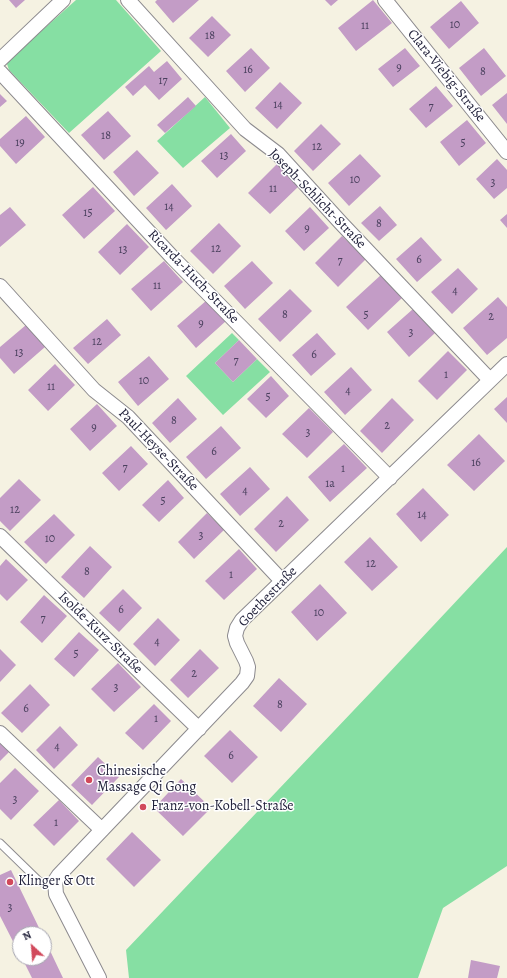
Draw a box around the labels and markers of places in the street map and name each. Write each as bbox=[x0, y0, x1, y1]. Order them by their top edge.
place label: Chinesische Massage Qi Gong bbox=[97, 764, 196, 796]
marker: Chinesische Massage Qi Gong bbox=[84, 775, 94, 785]
place label: Franz-von-Kobell-Straße bbox=[151, 799, 294, 815]
marker: Franz-von-Kobell-Straße bbox=[138, 802, 148, 812]
place label: Klinger & Ott bbox=[18, 874, 95, 890]
marker: Klinger & Ott bbox=[5, 877, 15, 887]

